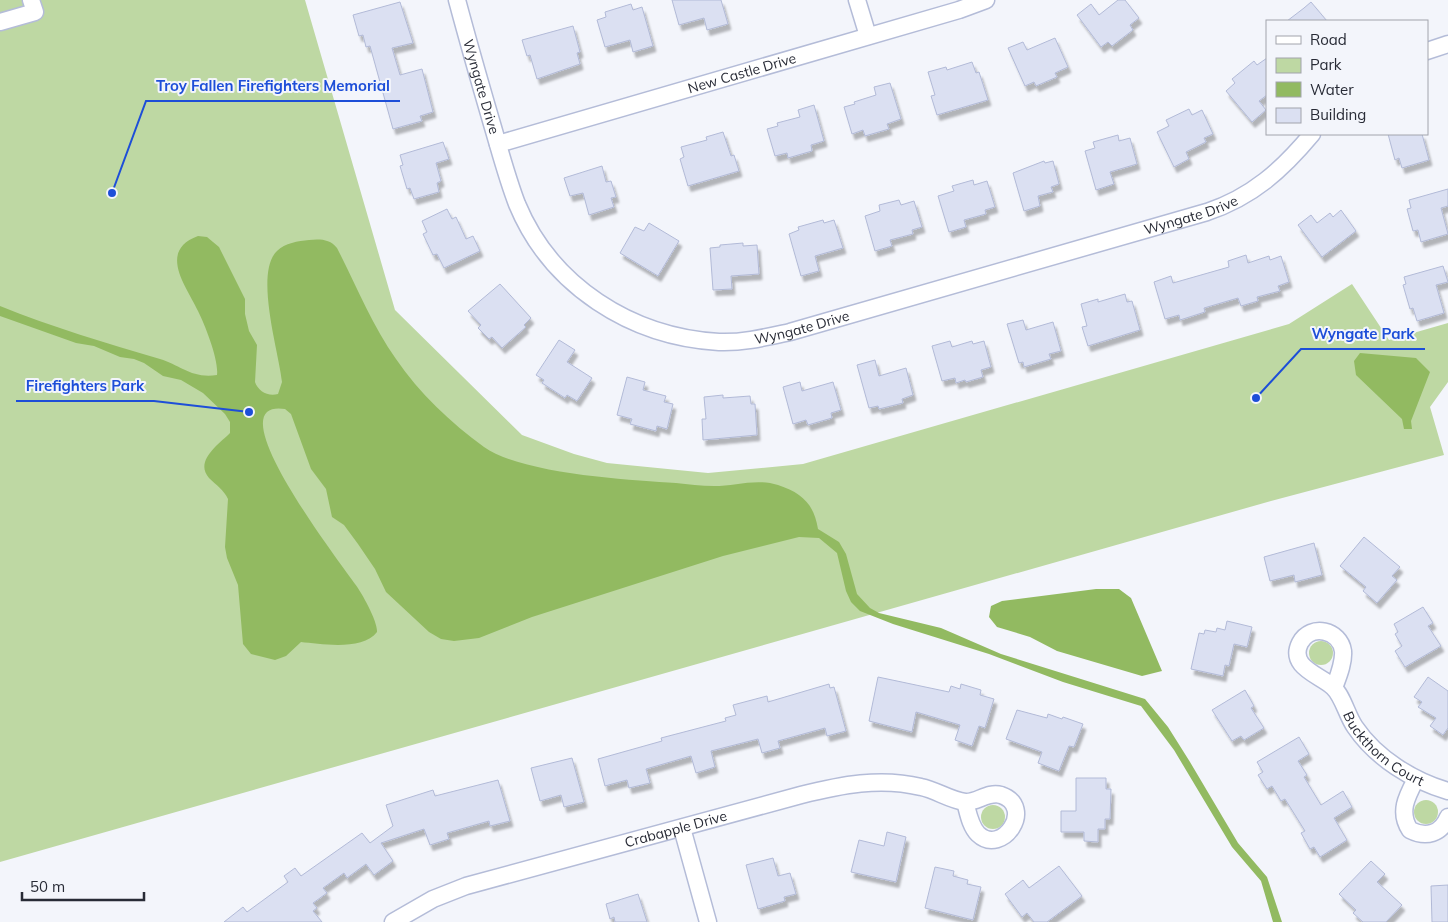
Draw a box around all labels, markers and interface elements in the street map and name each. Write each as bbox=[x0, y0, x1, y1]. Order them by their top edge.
legend bbox=[1266, 20, 1428, 135]
text: Road bbox=[1310, 30, 1347, 49]
street label: Wyngate Drive bbox=[459, 37, 503, 136]
street label: New Castle Drive bbox=[686, 49, 798, 97]
text: Park bbox=[1310, 55, 1342, 74]
callout: Troy Fallen Firefighters Memorial bbox=[146, 71, 400, 101]
text: Troy Fallen Firefighters Memorial bbox=[156, 76, 390, 95]
text: Water bbox=[1310, 80, 1354, 99]
text: Building bbox=[1310, 105, 1366, 124]
street label: Wyngate Drive bbox=[1142, 191, 1241, 239]
street label: Wyngate Drive bbox=[753, 306, 851, 348]
callout: Wyngate Park bbox=[1301, 319, 1425, 349]
text: Wyngate Park bbox=[1311, 324, 1415, 343]
callout: Firefighters Park bbox=[16, 371, 154, 401]
text: Firefighters Park bbox=[26, 376, 145, 395]
street label: Buckthorn Court bbox=[1339, 709, 1427, 790]
street label: Crabapple Drive bbox=[623, 807, 729, 851]
scale bar bbox=[22, 870, 145, 902]
text: 50 m bbox=[30, 877, 65, 896]

